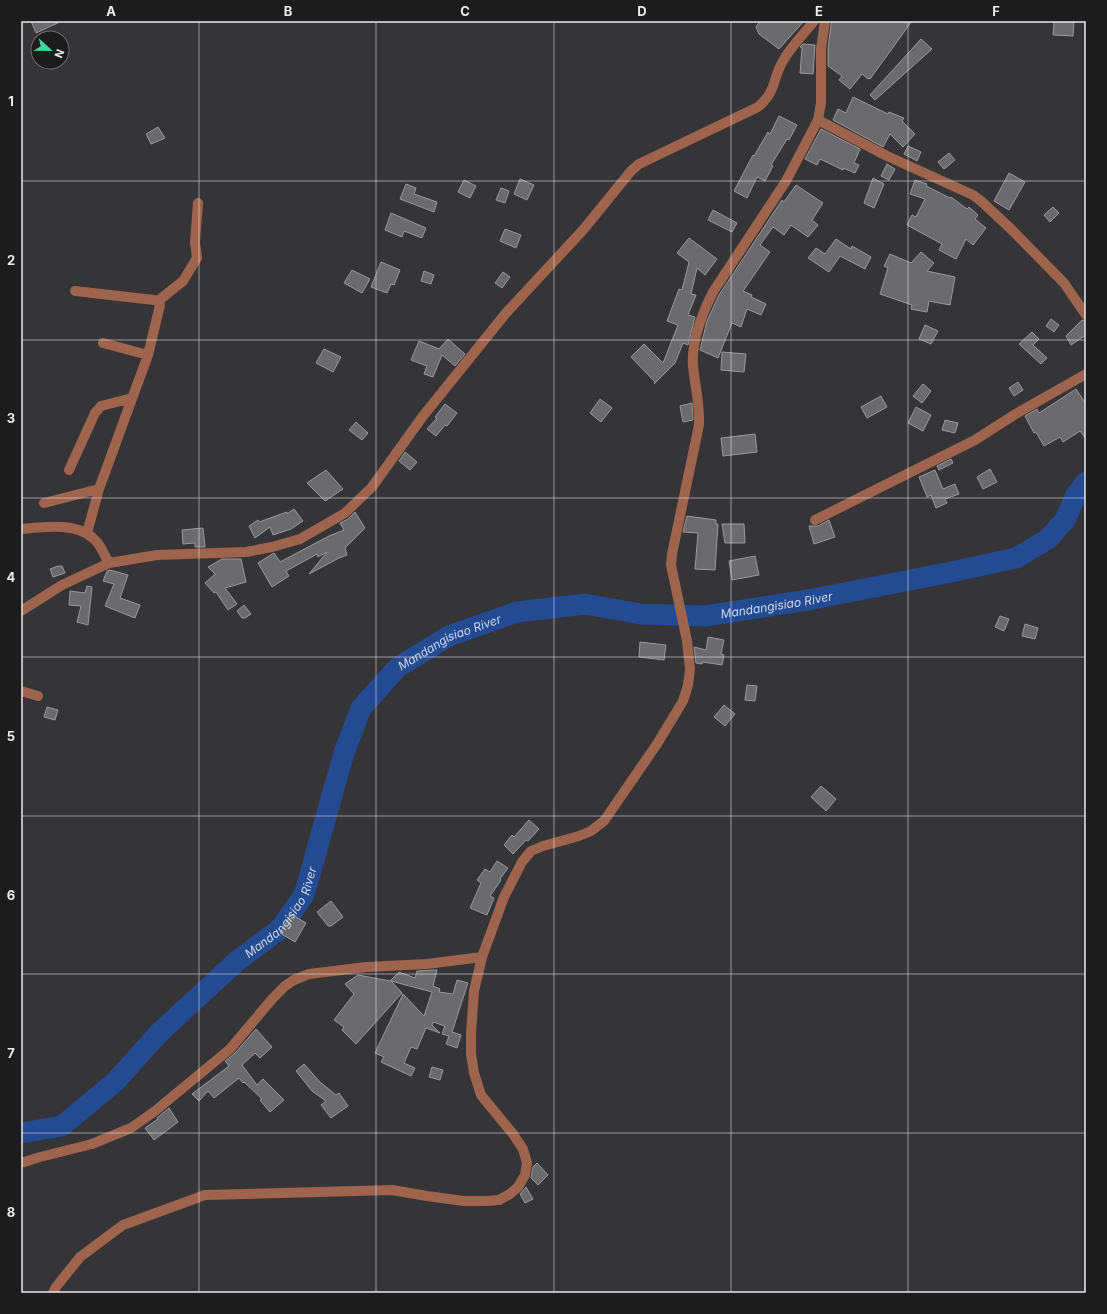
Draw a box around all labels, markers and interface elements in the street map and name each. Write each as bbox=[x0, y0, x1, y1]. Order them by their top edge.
text: A bbox=[106, 3, 116, 19]
text: B bbox=[284, 3, 293, 19]
text: C bbox=[460, 3, 470, 19]
text: D bbox=[637, 3, 647, 19]
text: E bbox=[815, 3, 823, 19]
text: F bbox=[992, 3, 1000, 19]
north arrow bbox=[30, 30, 70, 70]
text: N bbox=[51, 47, 67, 60]
text: 1 bbox=[8, 93, 14, 109]
text: 2 bbox=[7, 252, 15, 268]
text: 3 bbox=[7, 410, 15, 426]
text: 4 bbox=[7, 569, 16, 585]
water label: Mandangisiao River bbox=[719, 588, 834, 621]
water label: Mandangisiao River bbox=[395, 611, 503, 673]
text: 5 bbox=[7, 728, 15, 744]
water label: Mandangisiao River bbox=[241, 865, 319, 961]
text: 6 bbox=[7, 887, 15, 903]
text: 7 bbox=[7, 1045, 15, 1061]
text: 8 bbox=[7, 1204, 15, 1220]

